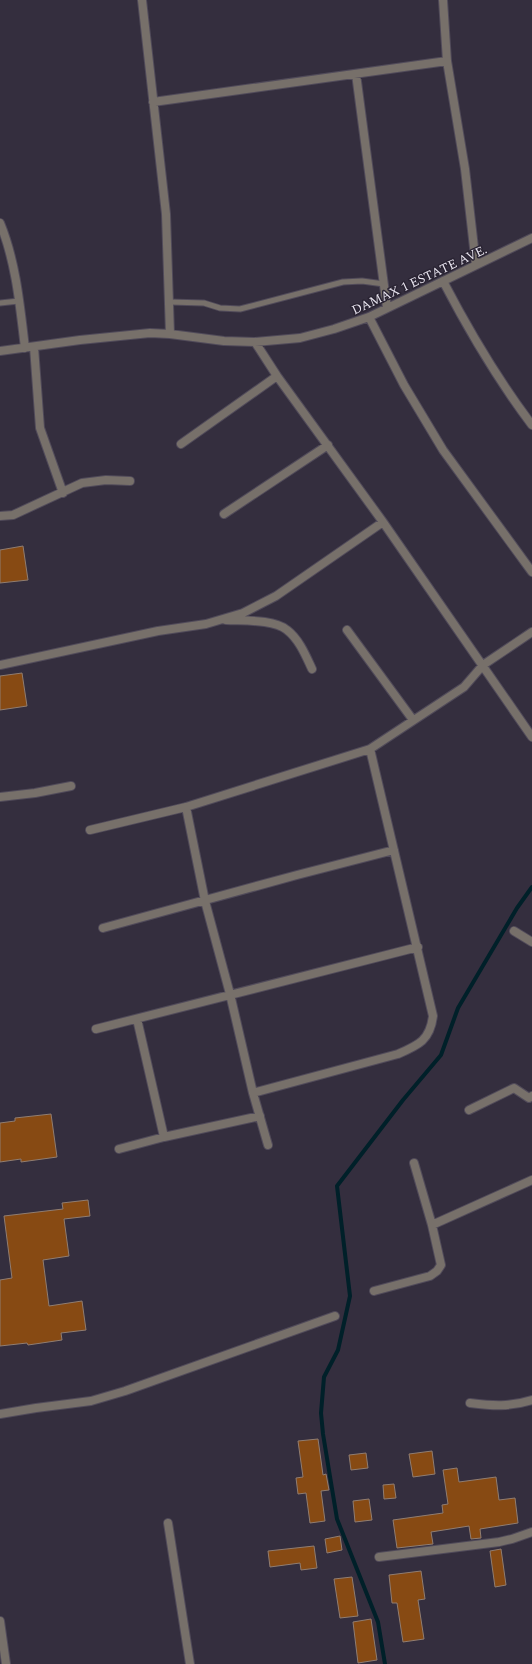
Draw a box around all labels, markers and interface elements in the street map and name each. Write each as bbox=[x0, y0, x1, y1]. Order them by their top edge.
street label: DAMAX 1 ESTATE AVE. bbox=[348, 240, 491, 320]

